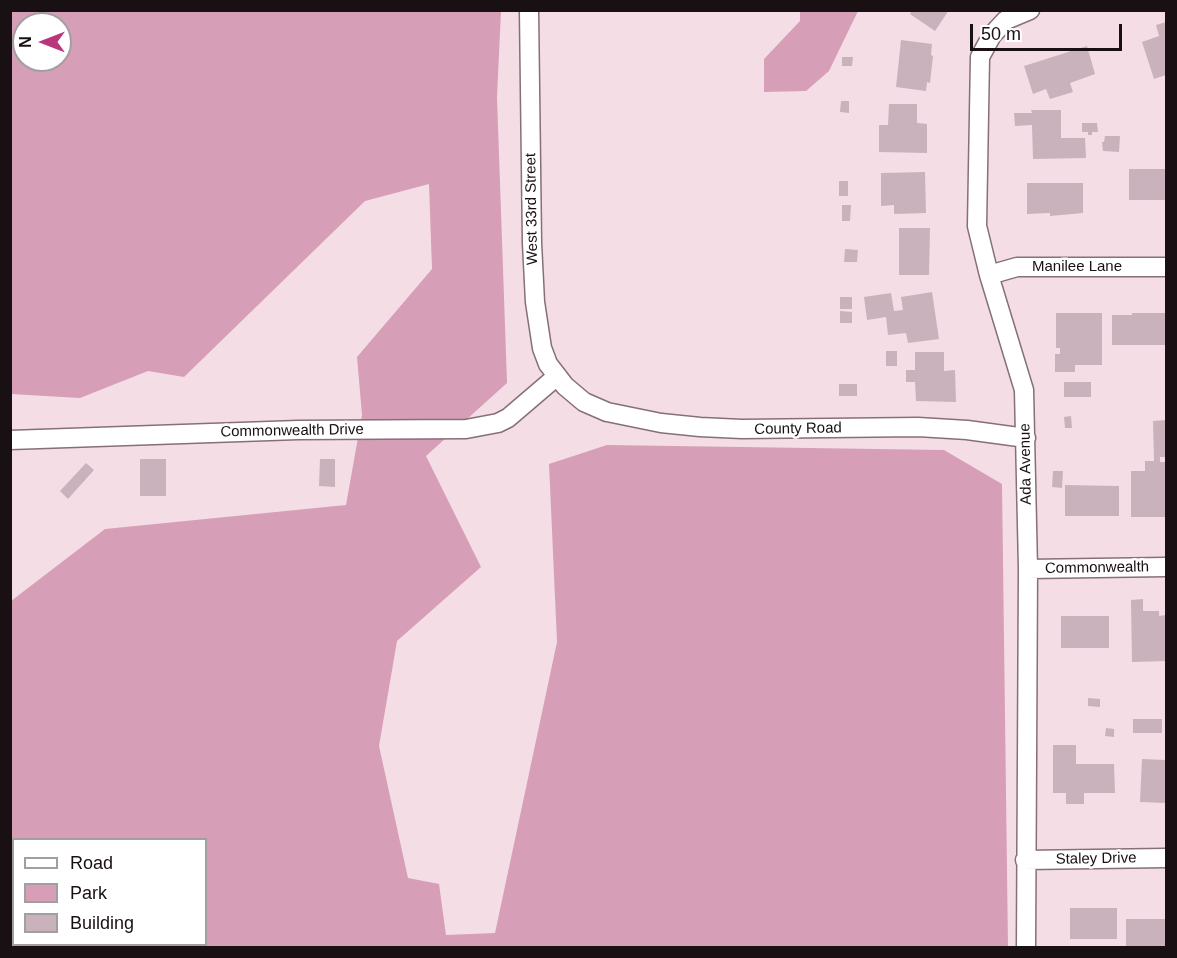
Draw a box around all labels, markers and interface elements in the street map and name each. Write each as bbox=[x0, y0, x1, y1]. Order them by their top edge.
north arrow bbox=[12, 12, 72, 72]
scale bar bbox=[973, 12, 1124, 50]
text: 50 m bbox=[981, 24, 1021, 44]
text: N bbox=[17, 36, 34, 48]
street label: West 33rd Street bbox=[522, 153, 542, 265]
street label: Manilee Lane bbox=[1032, 258, 1122, 276]
street label: County Road bbox=[754, 419, 842, 439]
street label: Commonwealth Drive bbox=[220, 421, 364, 441]
street label: Ada Avenue bbox=[1016, 423, 1036, 505]
street label: Commonwealth bbox=[1045, 558, 1149, 578]
legend bbox=[12, 838, 207, 946]
street label: Staley Drive bbox=[1055, 849, 1137, 869]
text: Road bbox=[70, 853, 113, 873]
text: Park bbox=[70, 883, 107, 903]
text: Building bbox=[70, 913, 134, 933]

